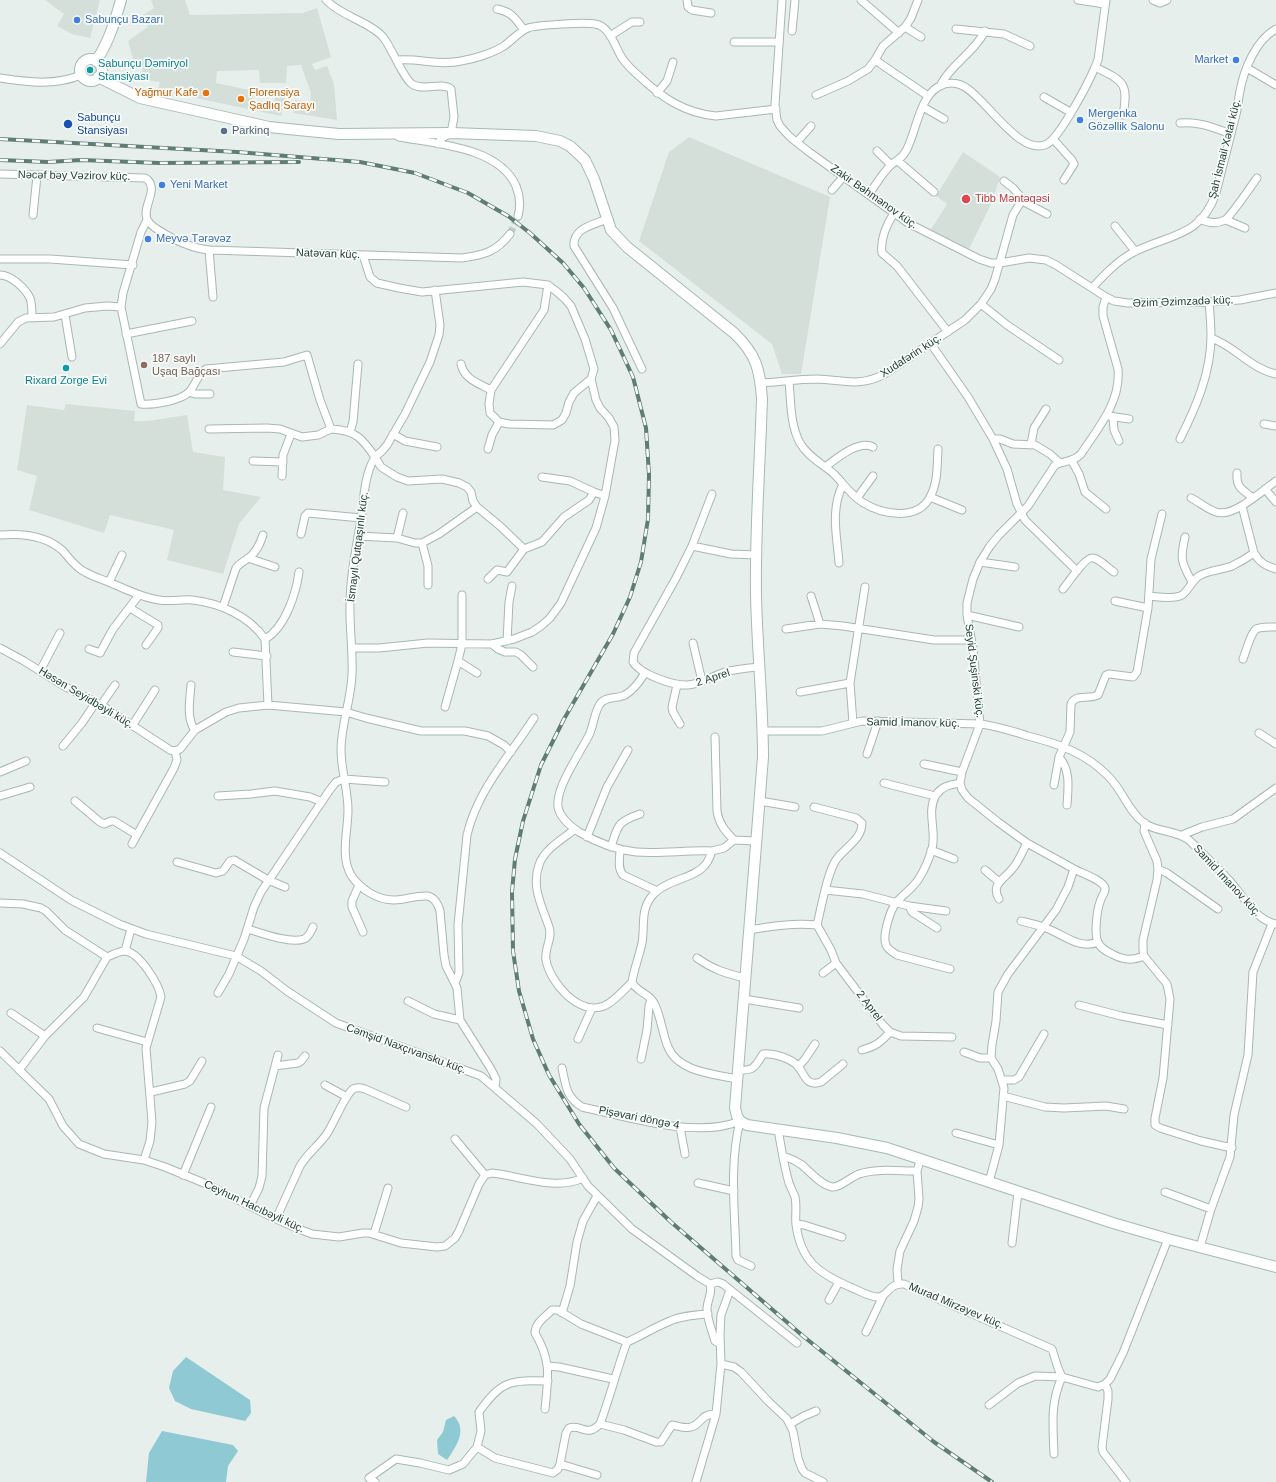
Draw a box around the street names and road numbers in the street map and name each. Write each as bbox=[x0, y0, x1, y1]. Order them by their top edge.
street label: Şah İsmail Xətai küç. bbox=[1206, 98, 1244, 200]
street label: Zakir Bəhmənov küç. bbox=[828, 162, 920, 232]
street label: Nəcəf bəy Vəzirov küç. bbox=[18, 168, 130, 184]
street label: Natəvan küç. bbox=[296, 246, 360, 262]
street label: Əzim Əzimzadə küç. bbox=[1132, 294, 1234, 310]
street label: Xudafərin küç. bbox=[878, 331, 944, 381]
street label: İsmayıl Qutqaşınlı küç. bbox=[345, 491, 371, 603]
street label: Seyid Şuşinski küç. bbox=[962, 623, 986, 719]
street label: Həsən Seyidbəyli küç. bbox=[36, 664, 136, 732]
street label: 2 Aprel bbox=[694, 666, 732, 690]
street label: Samid İmanov küç. bbox=[866, 716, 960, 730]
street label: Samid İmanov küç. bbox=[1190, 842, 1264, 920]
street label: 2 Aprel bbox=[853, 988, 885, 1024]
street label: Cəmşid Naxçıvansku küç. bbox=[344, 1021, 468, 1077]
street label: Pişəvari döngə 4 bbox=[598, 1104, 680, 1132]
street label: Ceyhun Hacıbəyli küç. bbox=[202, 1178, 306, 1236]
street label: Murad Mirzəyev küç. bbox=[907, 1280, 1005, 1332]

